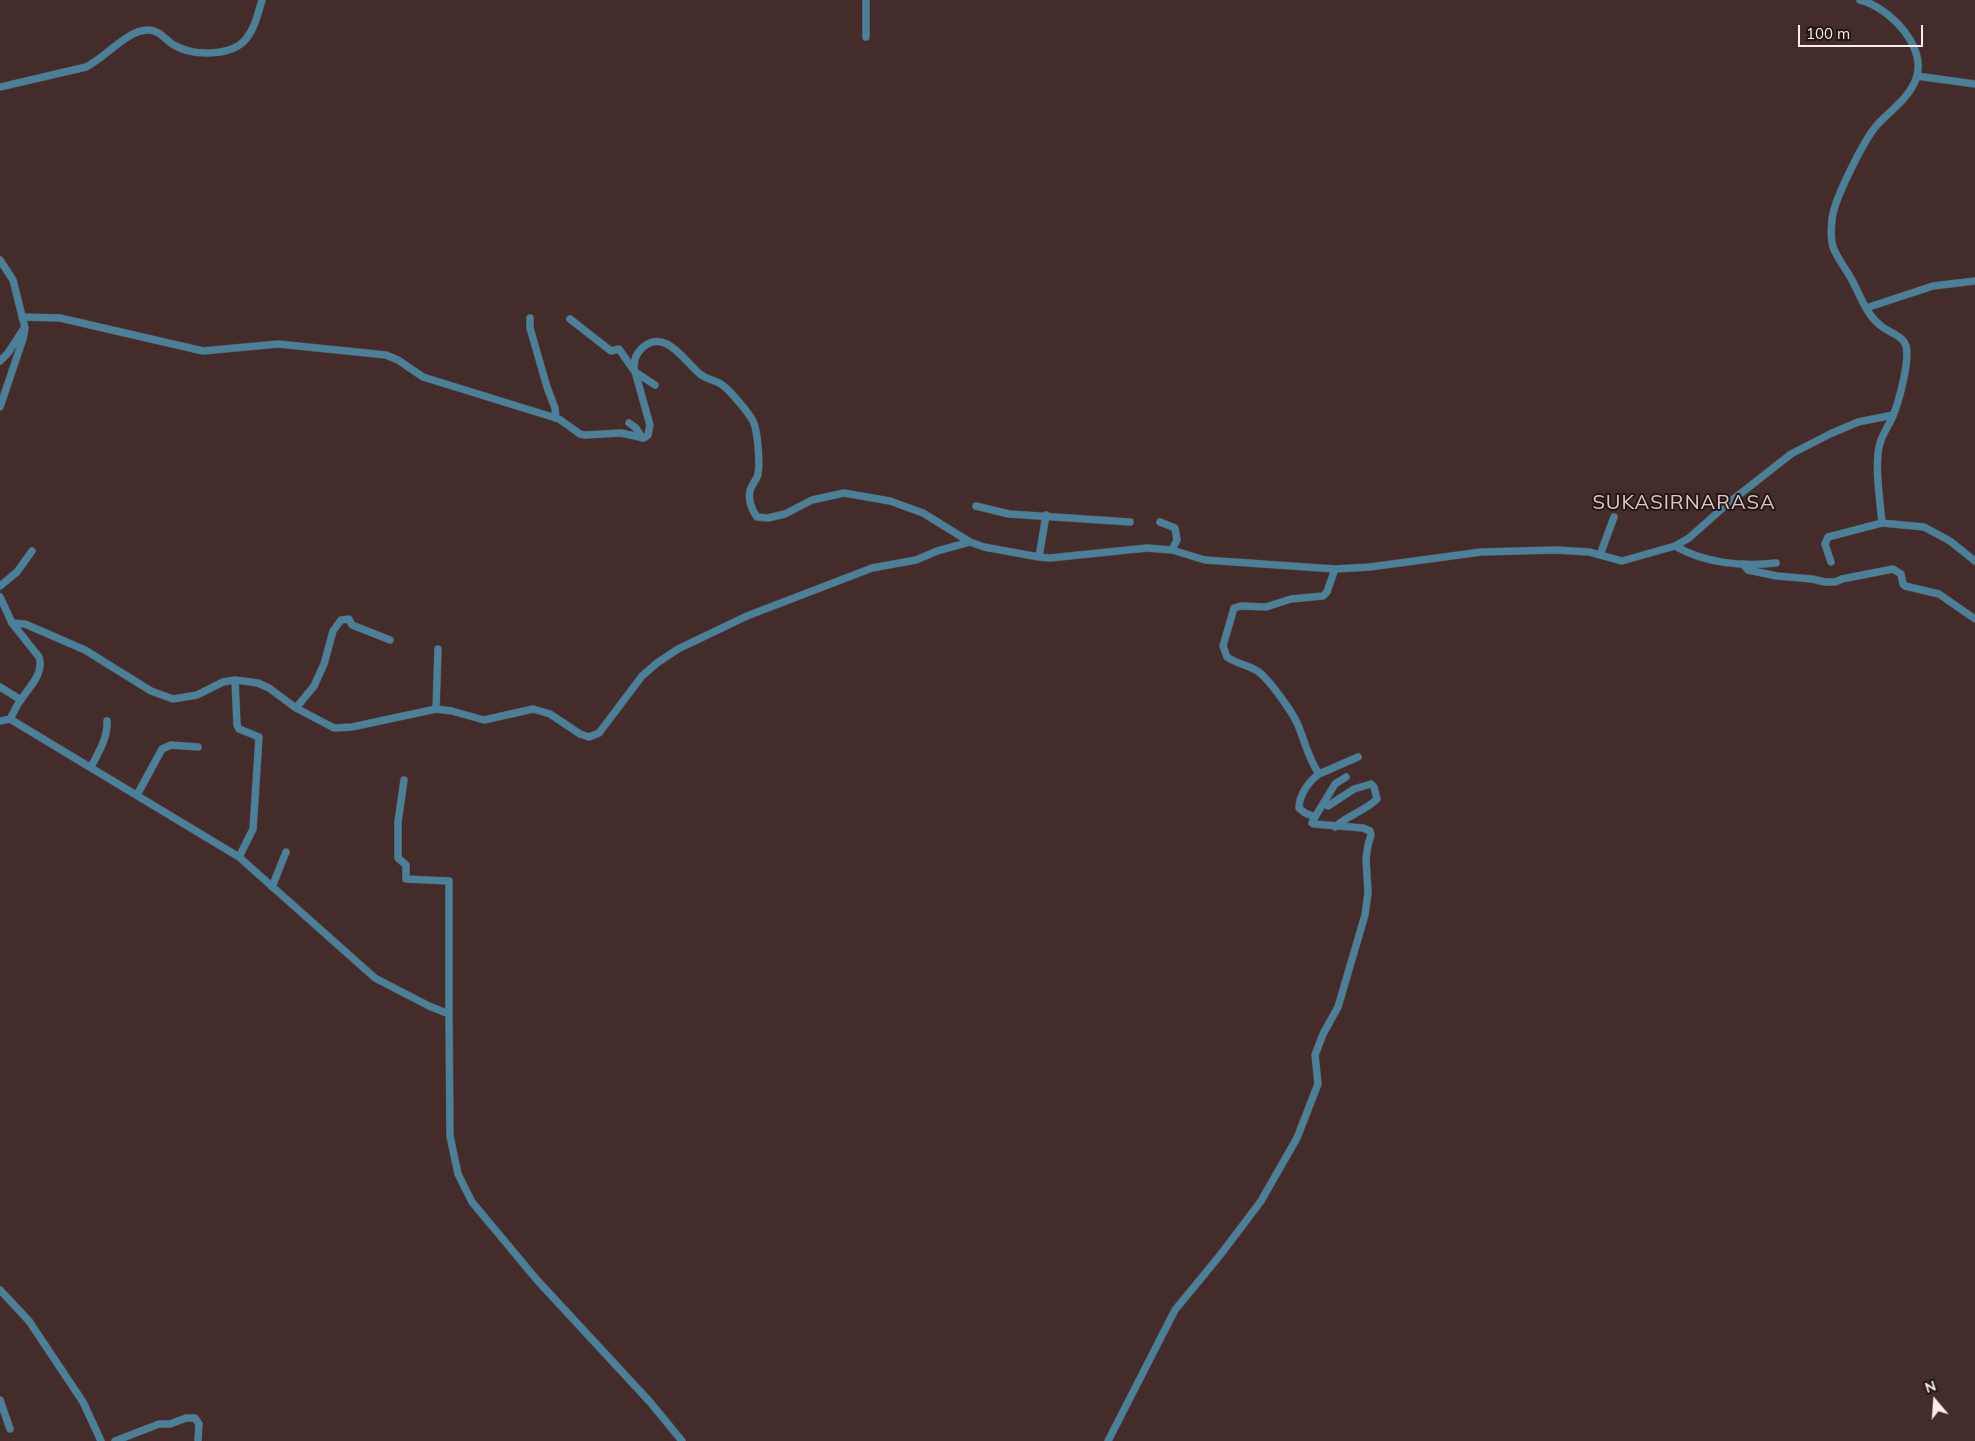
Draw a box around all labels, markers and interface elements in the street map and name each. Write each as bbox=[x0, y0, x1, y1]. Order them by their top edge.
scale bar bbox=[1800, 15, 1925, 47]
text: 100 m bbox=[1806, 24, 1850, 43]
district label: SUKASIRNARASA bbox=[1591, 491, 1777, 515]
north arrow bbox=[1910, 1376, 1960, 1426]
text: N bbox=[1923, 1377, 1938, 1397]

